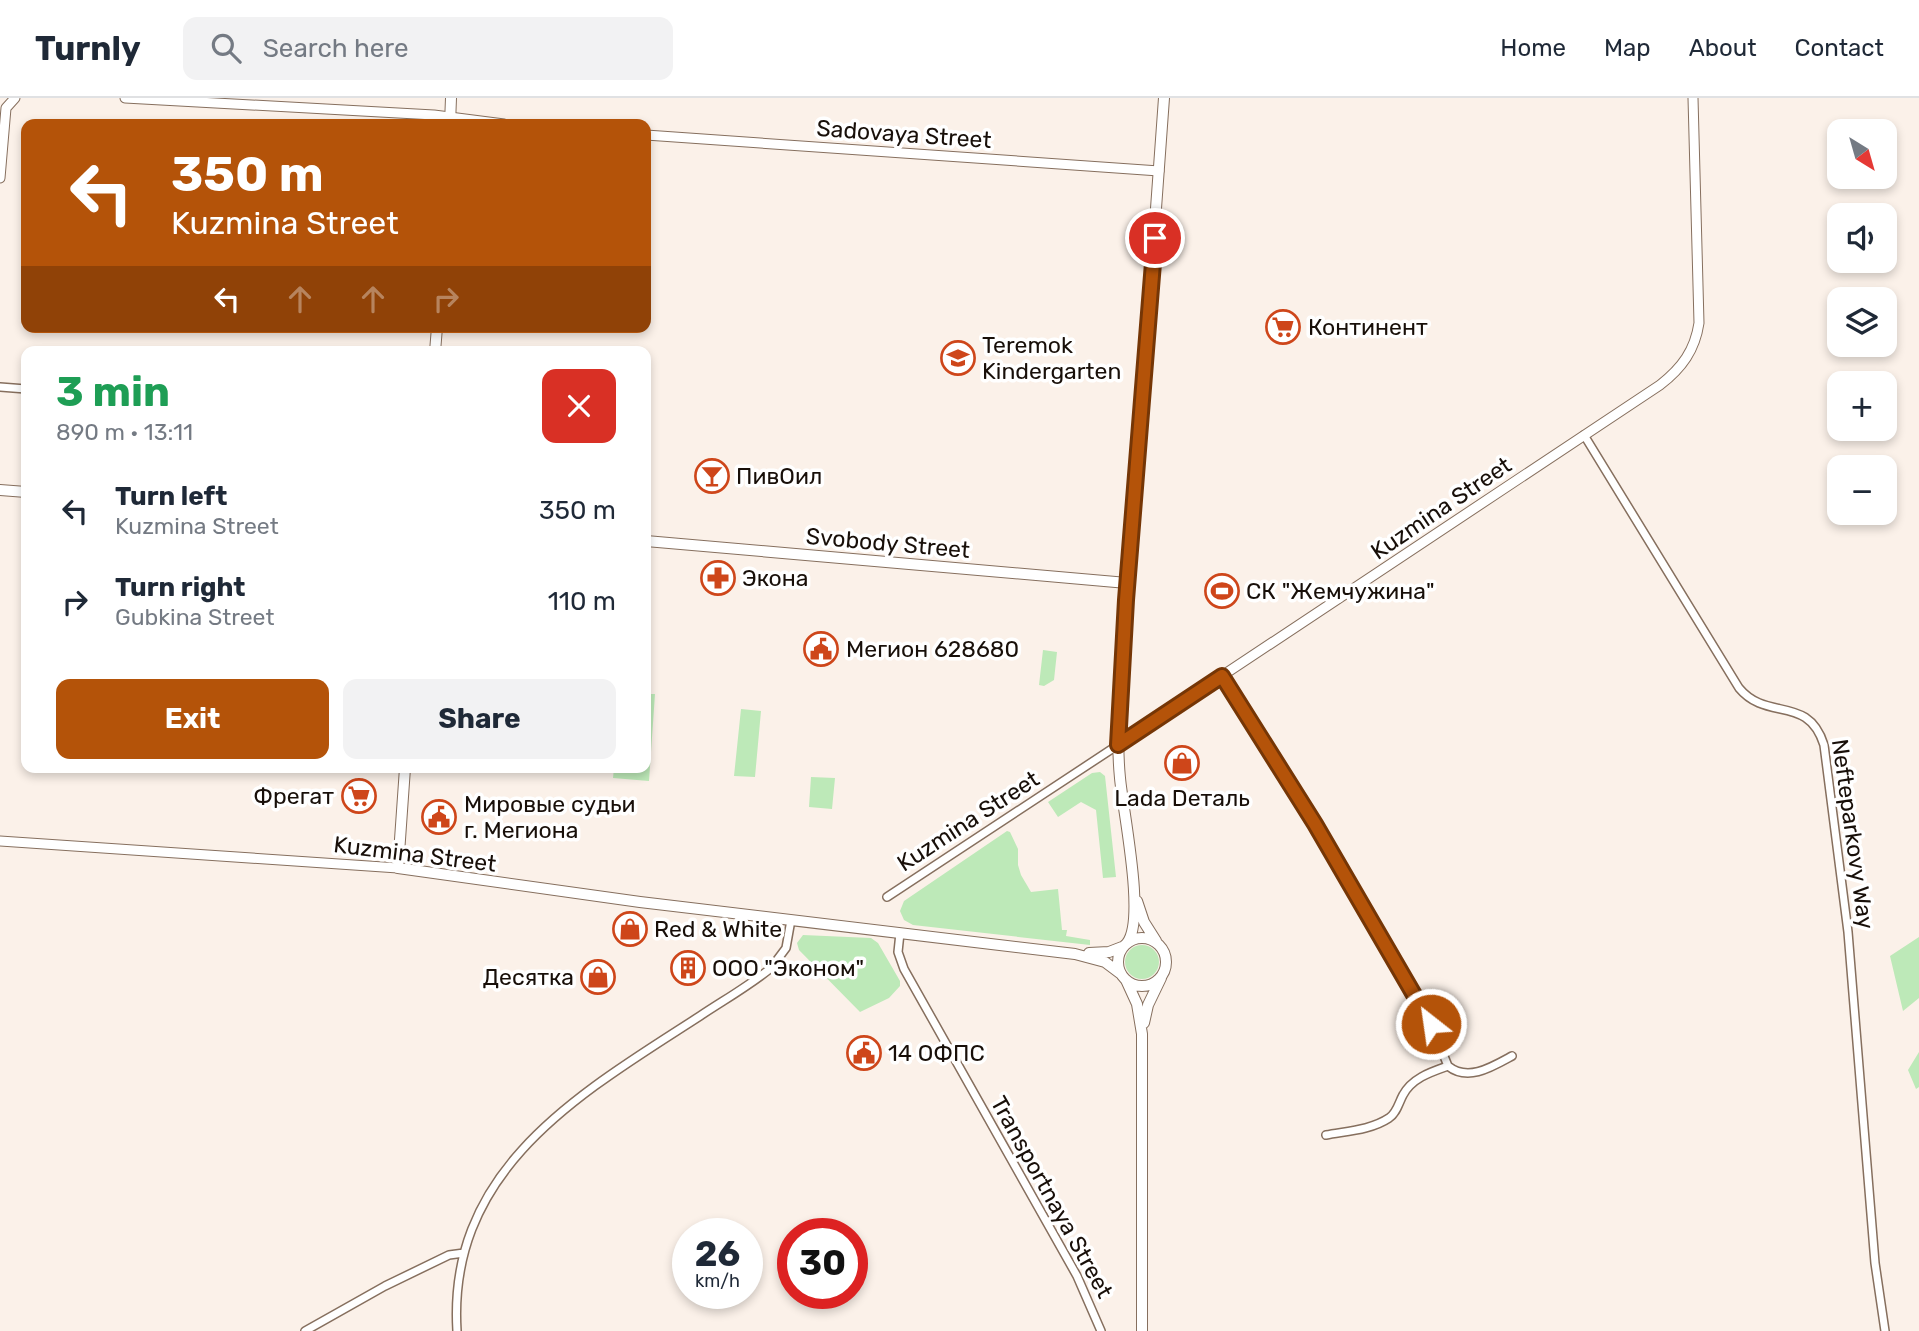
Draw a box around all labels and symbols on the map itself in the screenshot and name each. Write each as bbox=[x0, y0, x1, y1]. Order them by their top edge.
street label: Sadovaya Street bbox=[816, 114, 992, 154]
north arrow bbox=[1827, 119, 1897, 189]
pin bbox=[1125, 208, 1185, 268]
supermarket icon: Континент bbox=[1264, 308, 1302, 346]
place label: Континент bbox=[1308, 313, 1428, 341]
place label: Teremok Kindergarten bbox=[982, 331, 1121, 385]
school or university icon: Teremok Kindergarten bbox=[939, 339, 977, 377]
street label: Kuzmina Street bbox=[1365, 451, 1517, 565]
bar icon: ПивОил bbox=[693, 457, 731, 495]
place label: ПивОил bbox=[736, 462, 822, 490]
street label: Svobody Street bbox=[805, 522, 971, 564]
pharmacy icon: Экона bbox=[699, 559, 737, 597]
place label: Экона bbox=[742, 564, 808, 592]
sports icon: СК "Жемчужина" bbox=[1203, 572, 1241, 610]
place label: СК "Жемчужина" bbox=[1246, 577, 1435, 605]
public building icon: Мегион 628680 bbox=[802, 630, 840, 668]
place label: Мегион 628680 bbox=[846, 635, 1019, 663]
street label: Nefteparkovy Way bbox=[1826, 737, 1880, 931]
shop icon: Lada Dеталь bbox=[1163, 744, 1201, 782]
street label: Kuzmina Street bbox=[892, 765, 1044, 877]
supermarket icon: Фрегат bbox=[340, 777, 378, 815]
place label: Фрегат bbox=[253, 782, 334, 810]
place label: Lada Dеталь bbox=[1114, 784, 1250, 812]
place label: Мировые судьи г. Мегиона bbox=[464, 790, 636, 844]
public building icon: Мировые судьи г. Мегиона bbox=[420, 798, 458, 836]
street label: Kuzmina Street bbox=[332, 830, 498, 878]
shop icon: Red & White bbox=[611, 910, 649, 948]
place label: Red & White bbox=[654, 915, 782, 943]
building icon: ООО "Эконом" bbox=[669, 949, 707, 987]
place label: ООО "Эконом" bbox=[712, 954, 864, 982]
shop icon: Десятка bbox=[579, 958, 617, 996]
place label: Десятка bbox=[483, 963, 574, 991]
position arrow bbox=[1394, 987, 1468, 1061]
public building icon: 14 ОФПС bbox=[845, 1034, 883, 1072]
place label: 14 ОФПС bbox=[888, 1039, 985, 1067]
street label: Transportnaya Street bbox=[985, 1091, 1119, 1303]
speed limit sign: 30 bbox=[777, 1218, 868, 1309]

